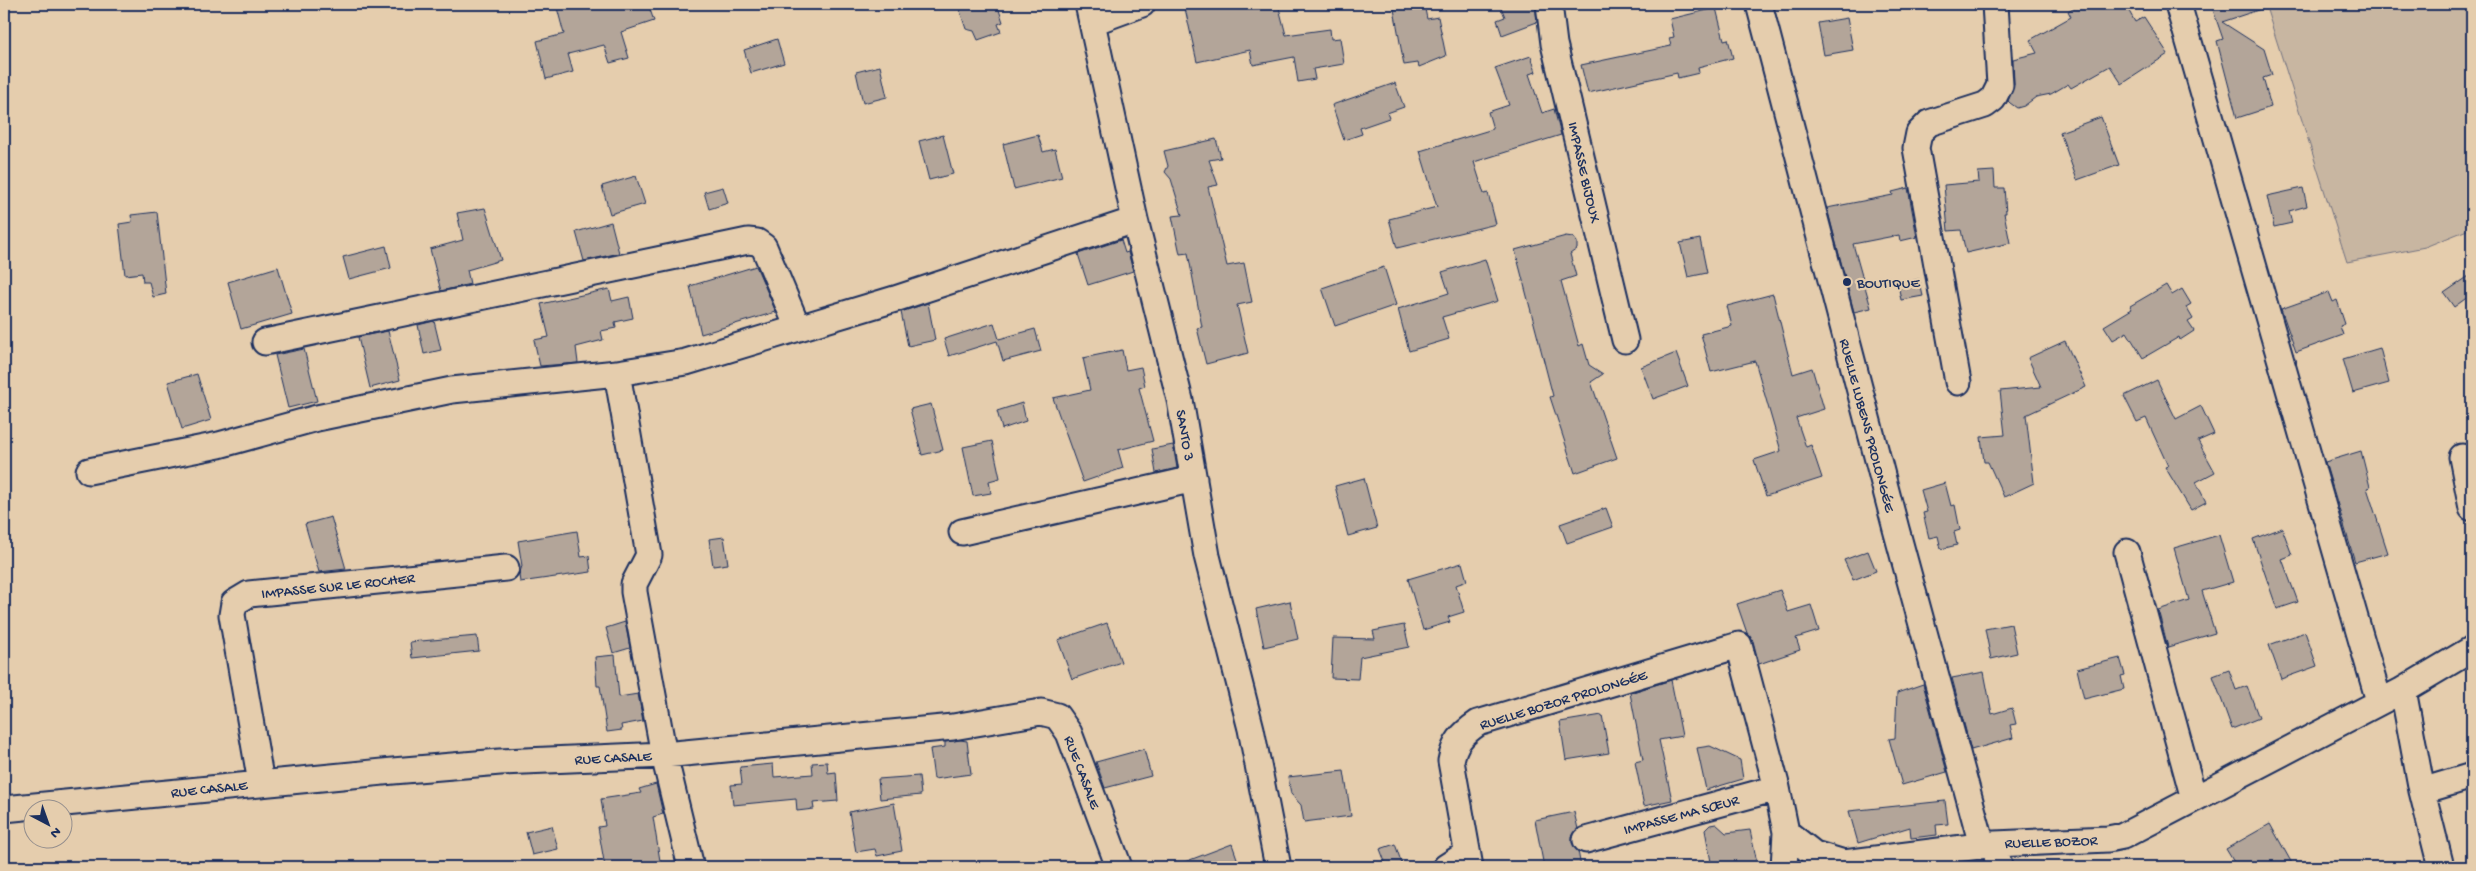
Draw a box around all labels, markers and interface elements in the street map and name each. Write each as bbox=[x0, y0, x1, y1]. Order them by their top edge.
street label: IMPASSE BIJOUX bbox=[1563, 120, 1604, 226]
place label: BOUTIQUE bbox=[1856, 275, 1920, 293]
marker: BOUTIQUE bbox=[1841, 276, 1853, 288]
street label: RUELLE LUBENS PROLONGÉE bbox=[1834, 337, 1898, 515]
street label: SANTO 3 bbox=[1171, 408, 1197, 463]
street label: IMPASSE SUR LE ROCHER bbox=[261, 570, 417, 604]
street label: RUELLE BOZOR PROLONGÉE bbox=[1478, 667, 1650, 735]
street label: RUE CASALE bbox=[1059, 734, 1104, 813]
street label: RUE CASALE bbox=[574, 748, 653, 770]
street label: RUE CASALE bbox=[170, 777, 249, 803]
street label: IMPASSE MA SŒUR bbox=[1622, 792, 1742, 840]
north arrow bbox=[22, 798, 72, 848]
text: N bbox=[46, 823, 64, 841]
street label: RUELLE BOZOR bbox=[2004, 832, 2099, 854]

